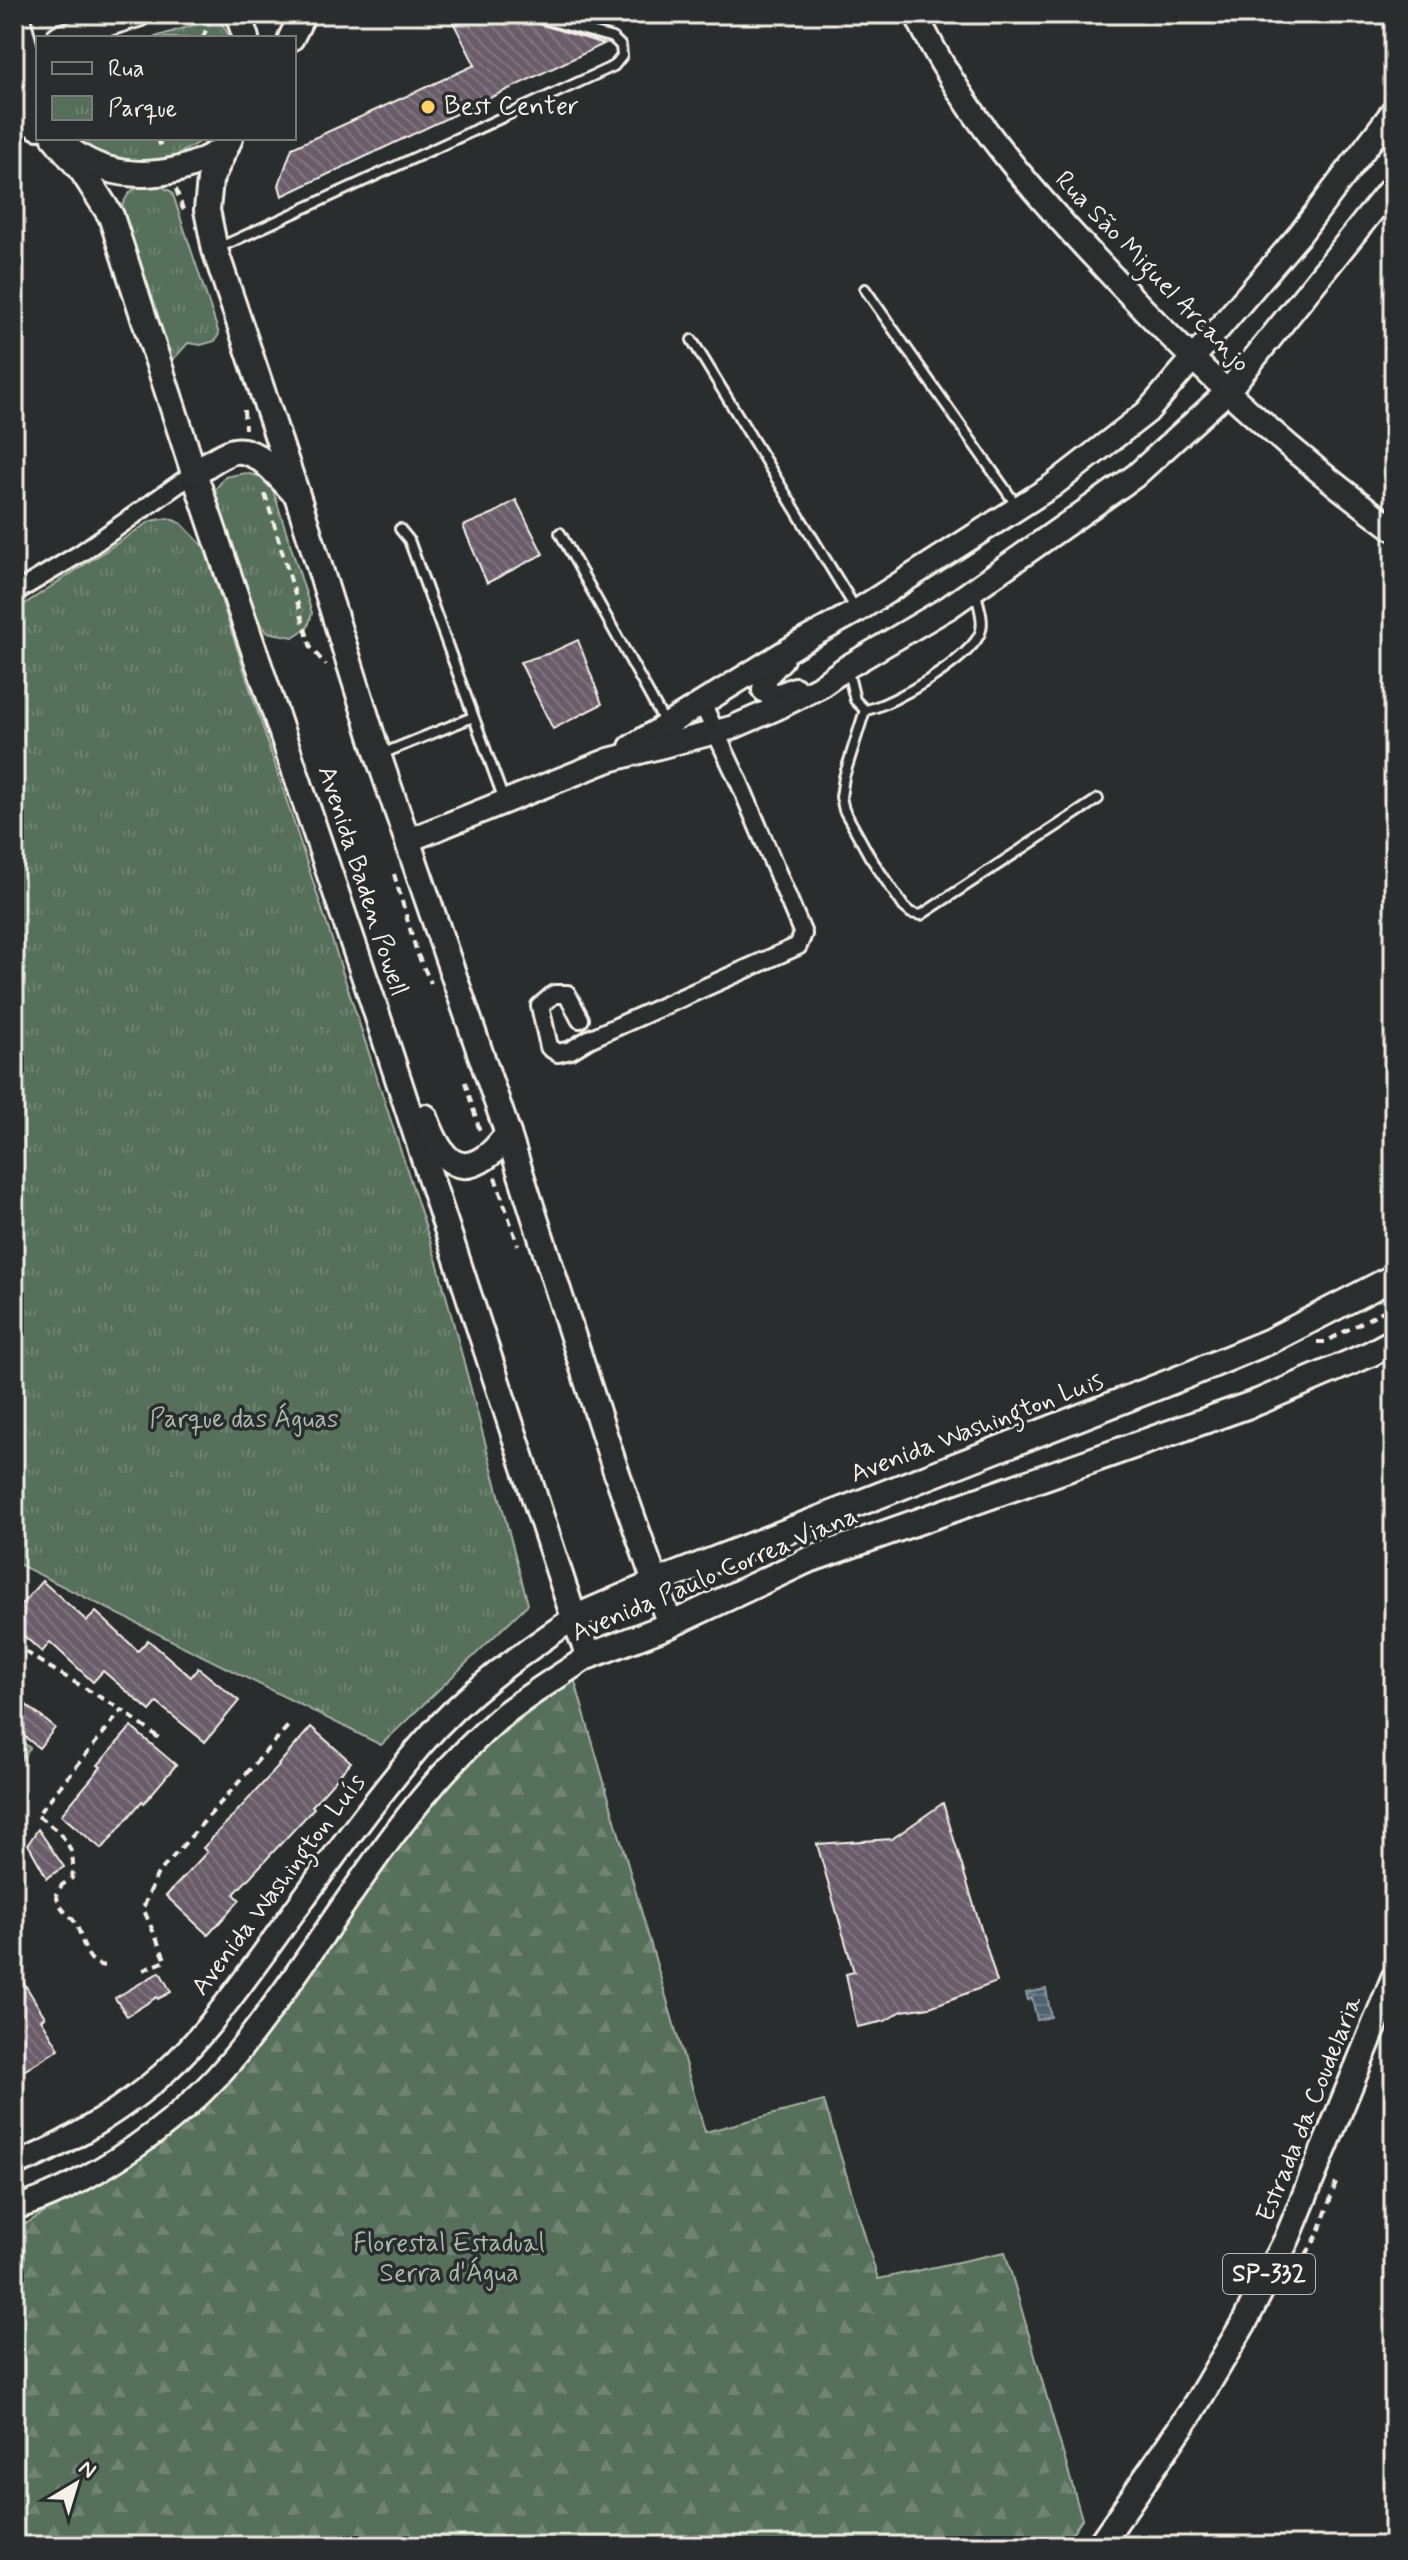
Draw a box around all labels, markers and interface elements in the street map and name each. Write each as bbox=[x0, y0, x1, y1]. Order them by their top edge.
legend bbox=[36, 36, 296, 140]
text: Rua bbox=[108, 54, 145, 85]
place label: Best Center bbox=[444, 90, 579, 124]
text: Parque bbox=[108, 94, 177, 125]
marker: Best Center bbox=[419, 98, 437, 116]
street label: Rua São Miguel Arcanjo bbox=[1045, 164, 1257, 382]
street label: Avenida Baden Powell bbox=[309, 762, 415, 1000]
street label: Avenida Washington Luis bbox=[846, 1364, 1109, 1495]
park label: Parque das Águas bbox=[149, 1402, 339, 1437]
street label: Avenida Paulo Correa Viana bbox=[567, 1499, 863, 1651]
street label: Avenida Washington Luís bbox=[184, 1767, 376, 2005]
street label: Estrada da Coudelaria bbox=[1249, 1991, 1371, 2227]
park label: Florestal Estadual Serra d'Água bbox=[353, 2227, 545, 2291]
road number: SP-332 bbox=[1223, 2254, 1315, 2294]
north arrow bbox=[36, 2444, 116, 2524]
text: N bbox=[73, 2454, 101, 2485]

